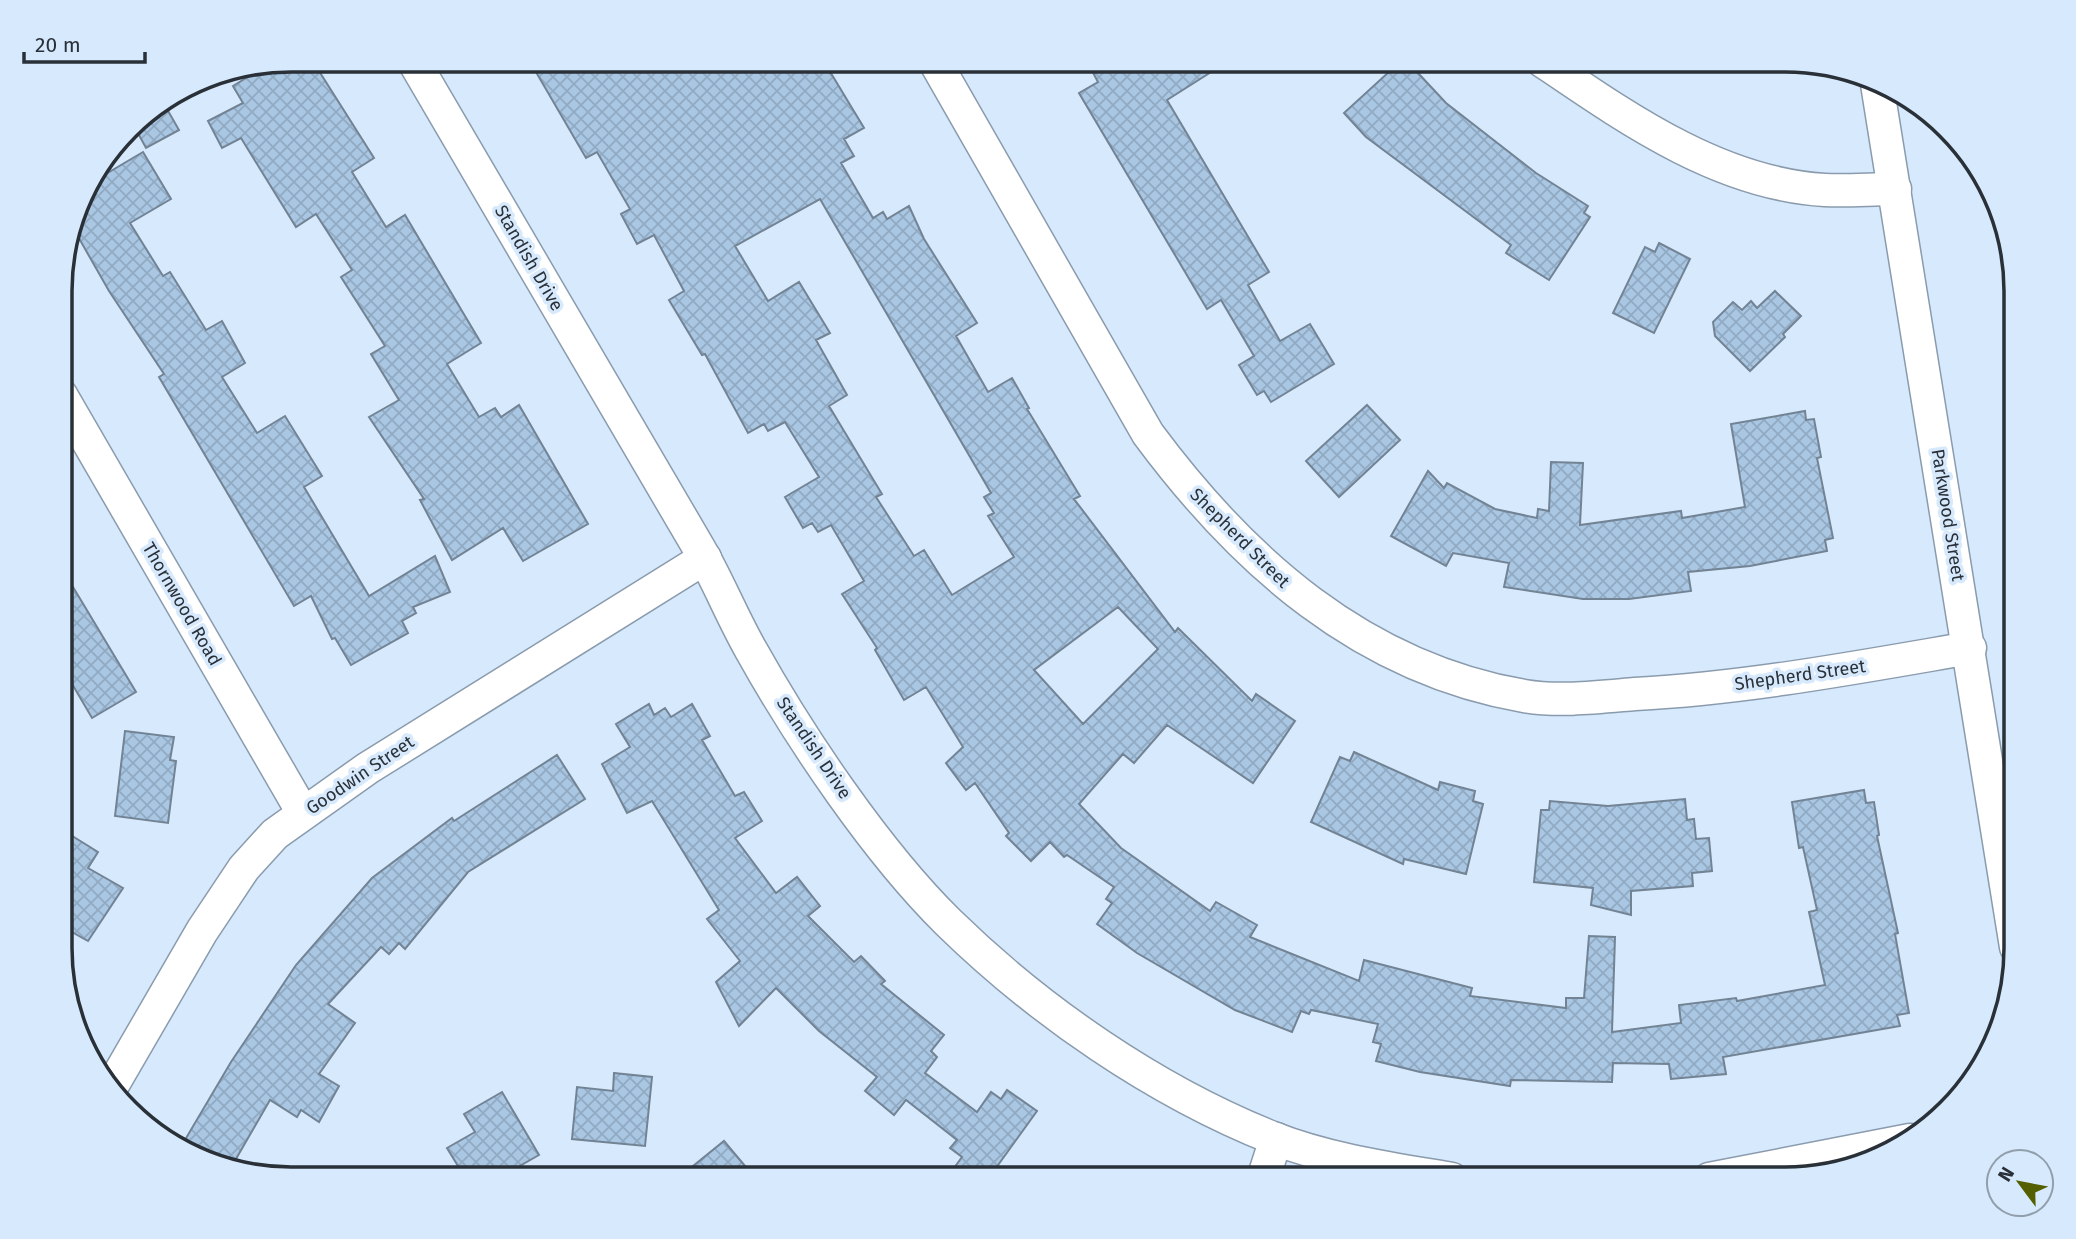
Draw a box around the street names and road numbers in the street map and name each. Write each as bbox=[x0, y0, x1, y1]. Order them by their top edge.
street label: Standish Drive bbox=[490, 201, 568, 315]
street label: Parkwood Street bbox=[1927, 447, 1969, 583]
street label: Shepherd Street bbox=[1186, 484, 1295, 593]
street label: Thornwood Road bbox=[138, 538, 226, 670]
street label: Shepherd Street bbox=[1733, 655, 1867, 695]
street label: Standish Drive bbox=[772, 693, 856, 803]
street label: Goodwin Street bbox=[302, 731, 418, 819]

